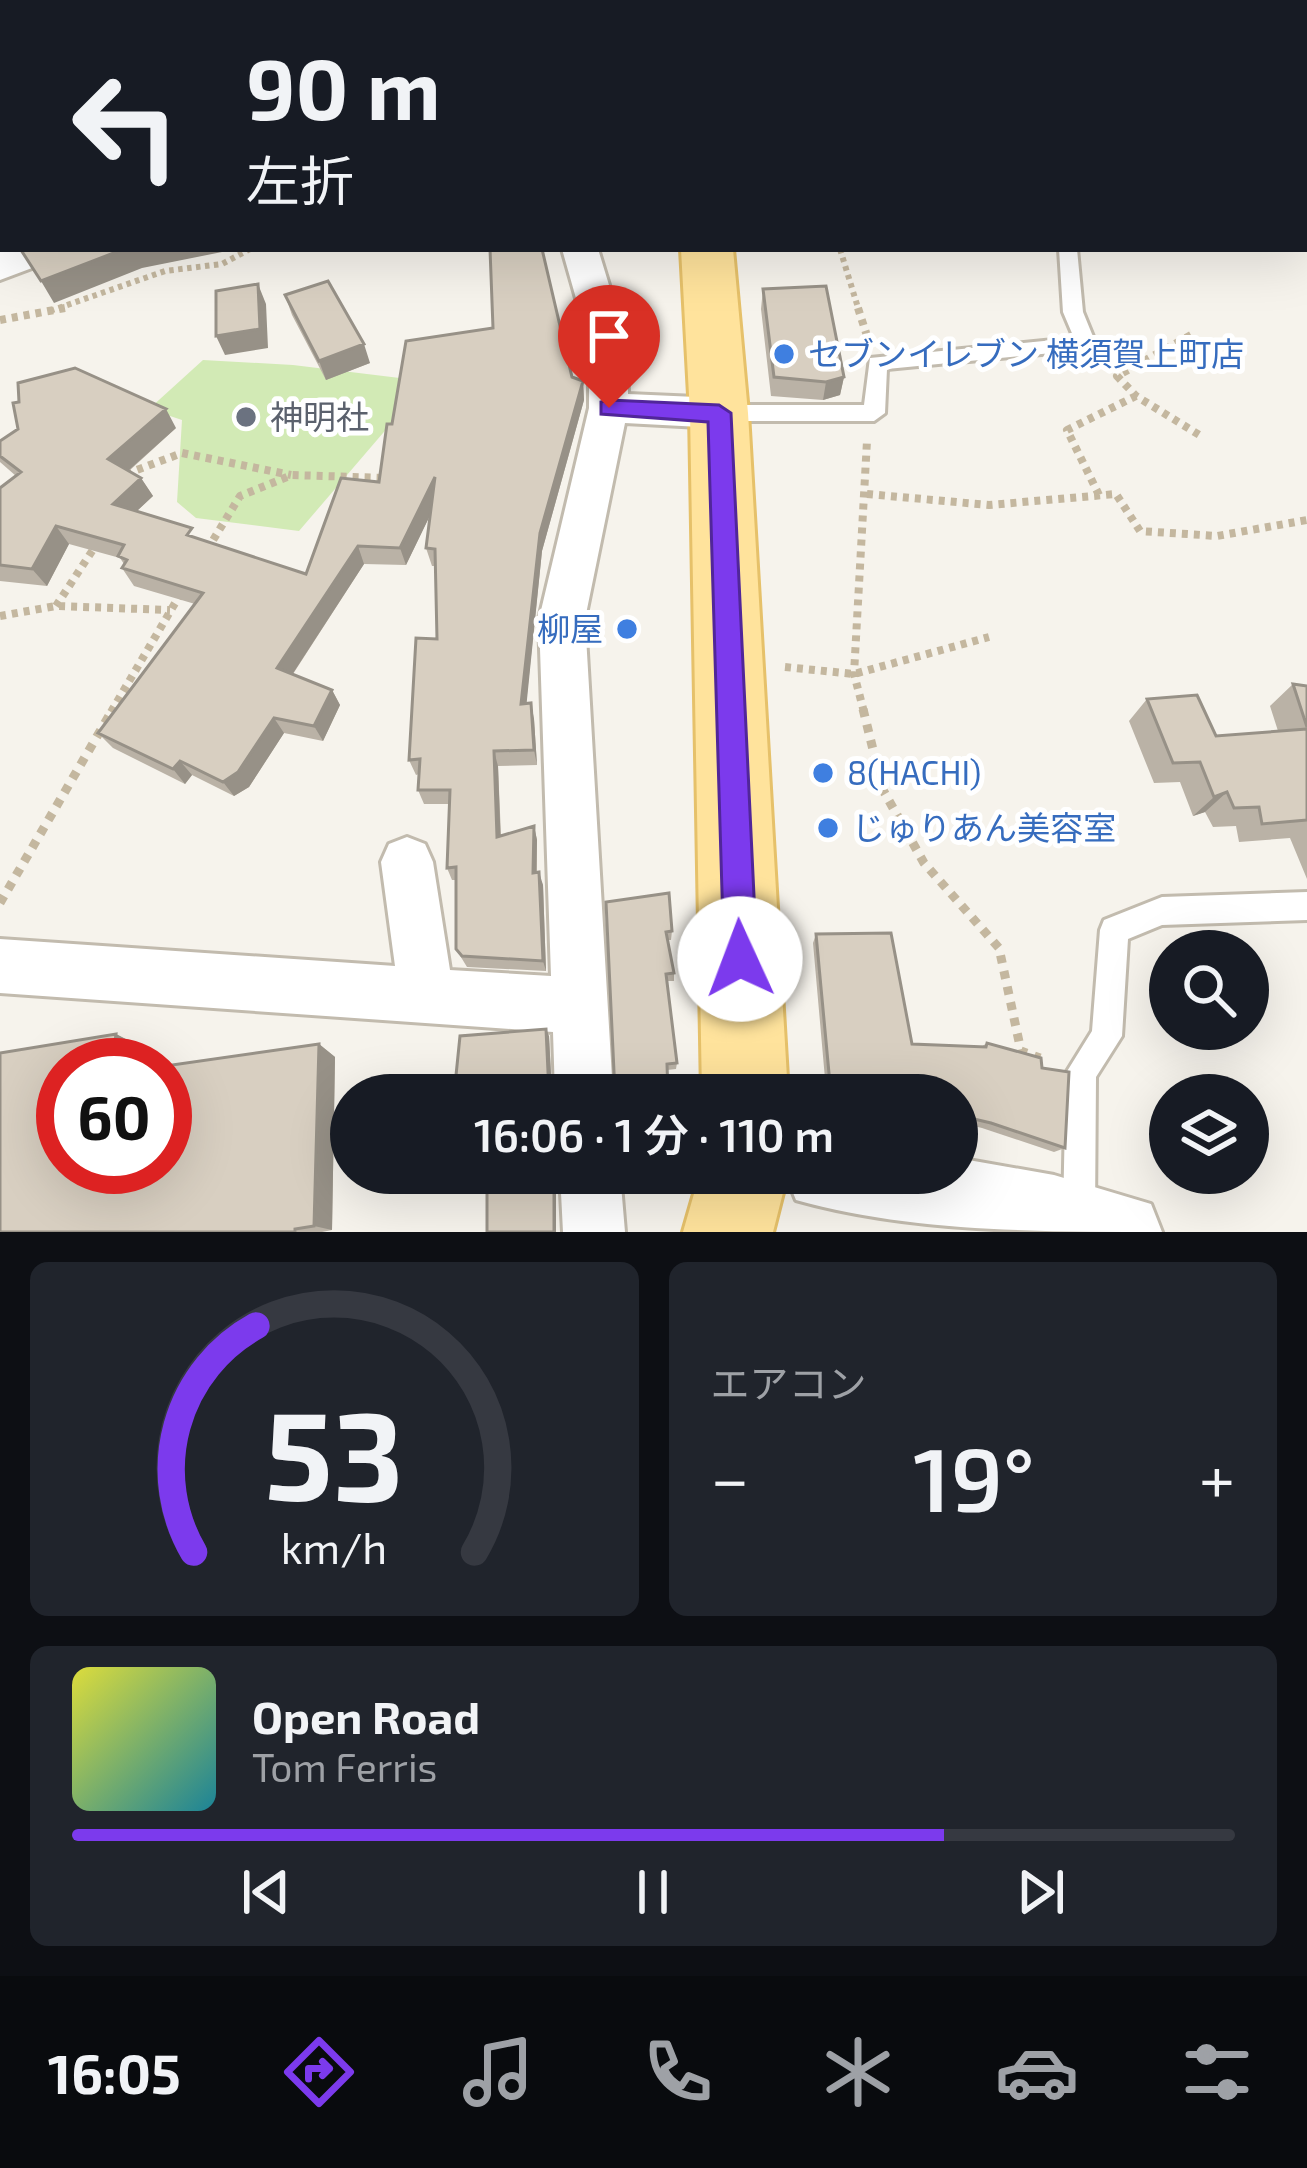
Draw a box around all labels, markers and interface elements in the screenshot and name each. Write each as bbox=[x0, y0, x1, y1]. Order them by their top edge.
text: 90 m bbox=[246, 36, 441, 137]
icon: left bbox=[48, 48, 204, 204]
text: 左折 bbox=[246, 147, 354, 212]
pin bbox=[558, 285, 660, 408]
icon: arrive bbox=[576, 303, 642, 369]
place label: セブンイレブン 横須賀上町店 bbox=[808, 333, 1244, 373]
marker: セブンイレブン 横須賀上町店 bbox=[771, 341, 797, 367]
place label: 神明社 bbox=[270, 396, 369, 436]
marker: 神明社 bbox=[233, 404, 259, 430]
place label: 柳屋 bbox=[537, 608, 603, 648]
marker: 柳屋 bbox=[614, 616, 640, 642]
place label: 8(HACHI) bbox=[847, 752, 981, 792]
marker: 8(HACHI) bbox=[810, 760, 836, 786]
place label: じゅりあん美容室 bbox=[852, 807, 1116, 847]
marker: じゅりあん美容室 bbox=[815, 815, 841, 841]
position arrow bbox=[677, 896, 803, 1022]
map controls bbox=[1149, 930, 1269, 1194]
button: search bbox=[1149, 930, 1269, 1050]
speed limit sign: 60 bbox=[36, 1038, 192, 1194]
button: layers bbox=[1149, 1074, 1269, 1194]
text: 16:06 · 1 分 · 110 m bbox=[474, 1107, 834, 1161]
text: エアコン bbox=[711, 1359, 867, 1406]
text: 53 bbox=[264, 1376, 404, 1526]
text: 19° bbox=[913, 1422, 1035, 1530]
text: − bbox=[711, 1437, 749, 1516]
text: + bbox=[1199, 1437, 1235, 1516]
text: km/h bbox=[281, 1521, 387, 1573]
text: Open Road bbox=[252, 1689, 480, 1743]
text: Tom Ferris bbox=[252, 1743, 437, 1790]
icon: previous bbox=[233, 1859, 299, 1925]
icon: pause bbox=[620, 1859, 686, 1925]
icon: next bbox=[1008, 1859, 1074, 1925]
icon: directions bbox=[277, 2030, 361, 2114]
icon: music bbox=[456, 2030, 540, 2114]
icon: phone bbox=[636, 2030, 720, 2114]
icon: climate bbox=[816, 2030, 900, 2114]
icon: car bbox=[995, 2030, 1079, 2114]
icon: filters bbox=[1175, 2030, 1259, 2114]
text: 16:05 bbox=[48, 2040, 181, 2105]

